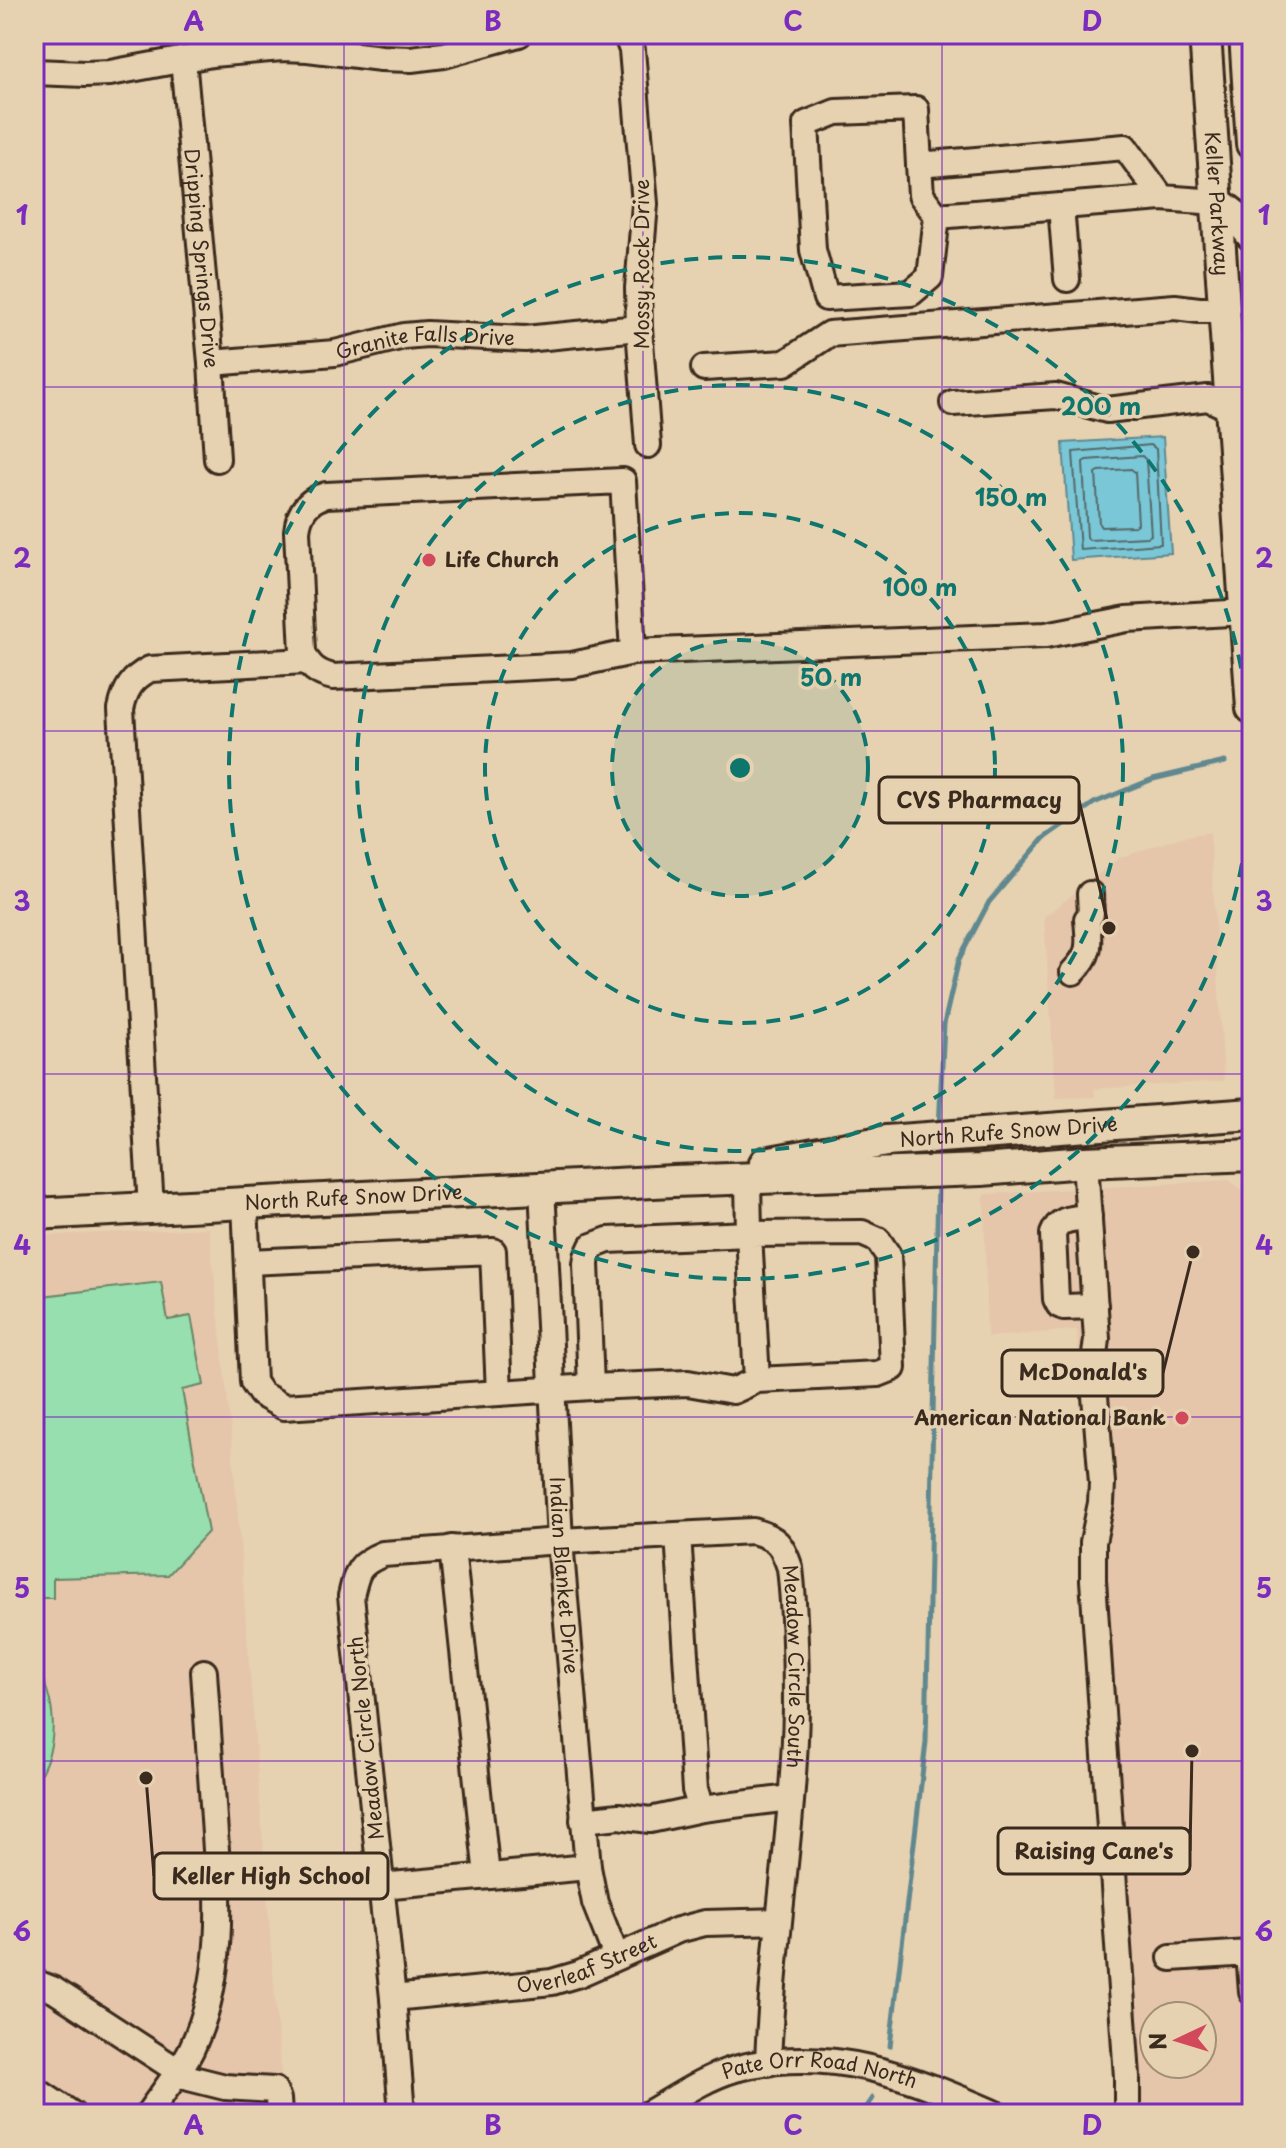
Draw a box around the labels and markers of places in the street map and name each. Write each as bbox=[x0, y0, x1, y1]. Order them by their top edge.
place label: Life Church bbox=[445, 544, 559, 574]
marker: Life Church bbox=[420, 551, 438, 569]
centre of rings bbox=[726, 754, 754, 782]
callout: CVS Pharmacy bbox=[879, 777, 1079, 823]
callout: McDonald's bbox=[1002, 1350, 1163, 1396]
place label: American National Bank bbox=[913, 1402, 1167, 1432]
marker: American National Bank bbox=[1173, 1409, 1191, 1427]
callout: Raising Cane's bbox=[998, 1828, 1190, 1874]
callout: Keller High School bbox=[154, 1853, 388, 1899]

